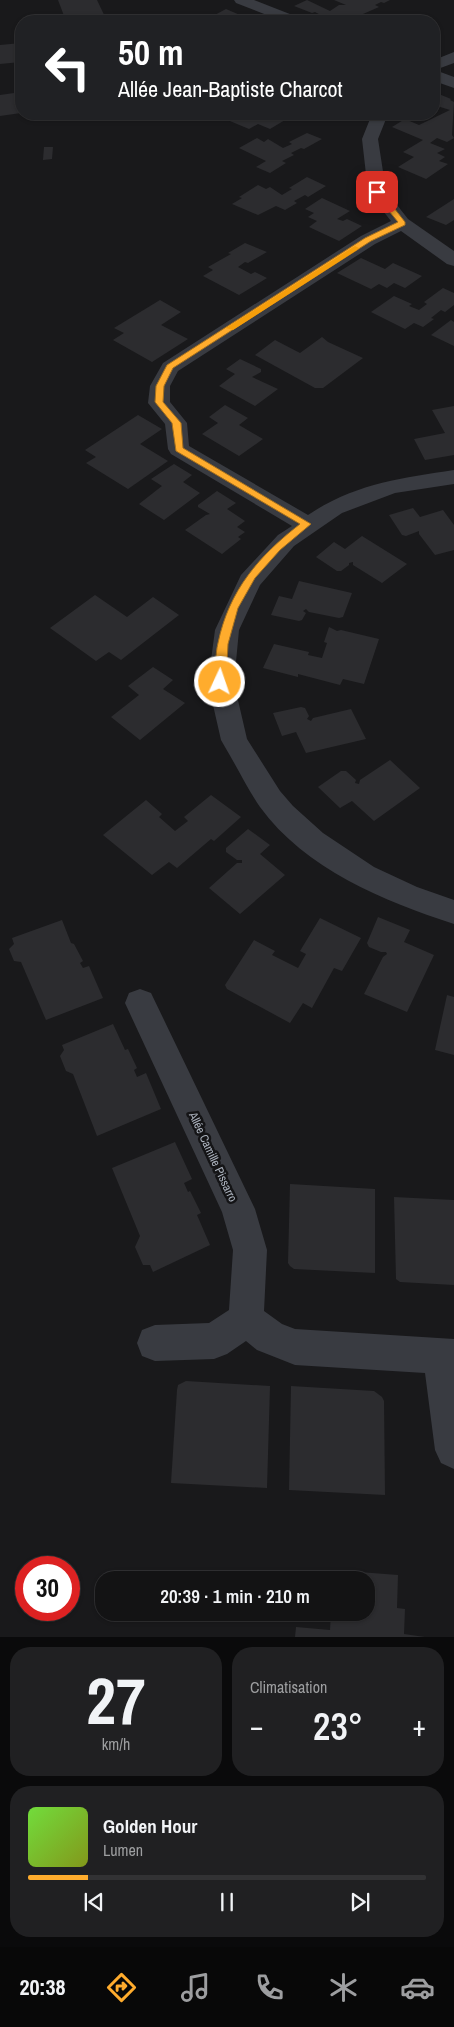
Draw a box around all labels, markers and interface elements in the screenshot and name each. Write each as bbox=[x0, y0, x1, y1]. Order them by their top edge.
text: 50 m bbox=[118, 29, 183, 76]
icon: left bbox=[35, 35, 100, 100]
text: Allée Jean-Baptiste Charcot bbox=[118, 74, 343, 104]
pin bbox=[356, 171, 398, 213]
icon: arrive bbox=[363, 178, 391, 206]
position arrow bbox=[193, 655, 245, 707]
street label: Allée Camille Pissarro bbox=[185, 1109, 241, 1204]
speed limit sign: 30 bbox=[15, 1556, 80, 1621]
text: 20:39 · 1 min · 210 m bbox=[160, 1583, 310, 1609]
text: 27 bbox=[86, 1657, 146, 1744]
text: Climatisation bbox=[250, 1676, 327, 1698]
text: 23° bbox=[313, 1701, 363, 1752]
text: − bbox=[250, 1707, 263, 1745]
text: + bbox=[413, 1707, 426, 1745]
text: km/h bbox=[102, 1733, 130, 1755]
text: Golden Hour bbox=[103, 1813, 197, 1839]
text: Lumen bbox=[103, 1839, 143, 1861]
icon: previous bbox=[80, 1888, 108, 1916]
icon: pause bbox=[213, 1888, 241, 1916]
icon: next bbox=[346, 1888, 374, 1916]
icon: directions bbox=[104, 1970, 139, 2005]
icon: music bbox=[178, 1970, 213, 2005]
icon: phone bbox=[252, 1970, 287, 2005]
icon: climate bbox=[326, 1970, 361, 2005]
icon: car bbox=[400, 1970, 435, 2005]
text: 20:38 bbox=[19, 1972, 66, 2002]

